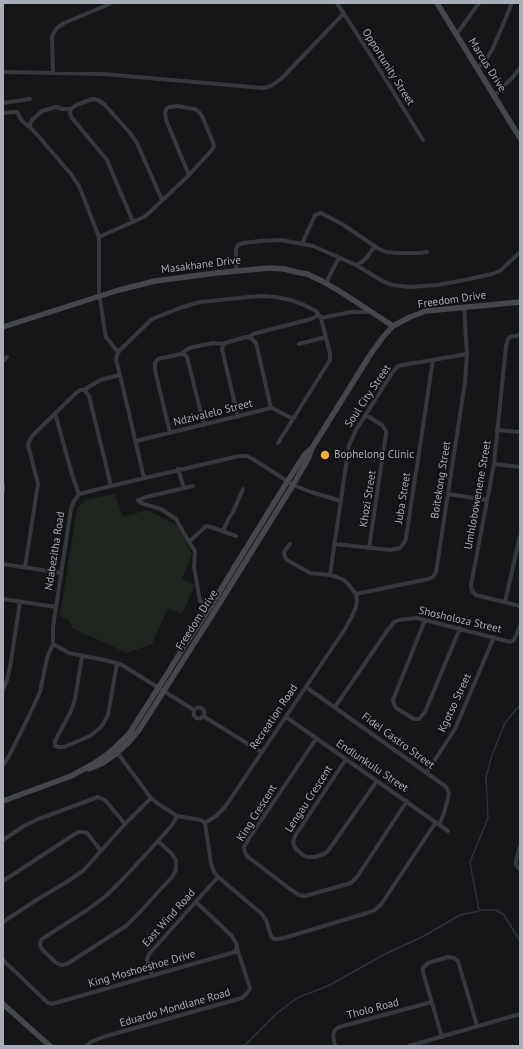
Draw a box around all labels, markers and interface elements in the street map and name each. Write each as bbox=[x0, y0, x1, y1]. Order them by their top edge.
street label: Opportunity Street bbox=[359, 26, 417, 108]
street label: Marcus Drive bbox=[465, 36, 509, 94]
street label: Masakhane Drive bbox=[160, 254, 242, 276]
street label: Freedom Drive bbox=[417, 289, 487, 311]
street label: Soul City Street bbox=[342, 362, 394, 430]
street label: Ndzivalelo Street bbox=[172, 397, 254, 429]
street label: Umhlobowenene Street bbox=[462, 439, 494, 551]
street label: Boitekong Street bbox=[428, 440, 454, 520]
place label: Bophelong Clinic bbox=[334, 448, 414, 462]
marker: Bophelong Clinic bbox=[319, 449, 331, 461]
street label: Khozi Street bbox=[357, 470, 379, 528]
street label: Juba Street bbox=[392, 472, 414, 524]
street label: Ndabezitha Road bbox=[42, 511, 68, 591]
street label: Freedom Drive bbox=[173, 587, 221, 653]
street label: Shosholoza Street bbox=[417, 604, 503, 636]
street label: Kgotso Street bbox=[436, 672, 474, 734]
street label: Recreation Road bbox=[247, 682, 301, 752]
street label: Fidel Castro Street bbox=[359, 710, 437, 772]
street label: Endlunkulu Street bbox=[333, 737, 411, 795]
street label: Lengau Crescent bbox=[283, 763, 335, 835]
street label: King Crescent bbox=[234, 782, 280, 844]
street label: East Wind Road bbox=[140, 887, 198, 949]
street label: King Moshoeshoe Drive bbox=[87, 947, 197, 991]
street label: Eduardo Mondlane Road bbox=[118, 986, 232, 1030]
street label: Tholo Road bbox=[346, 996, 400, 1022]

